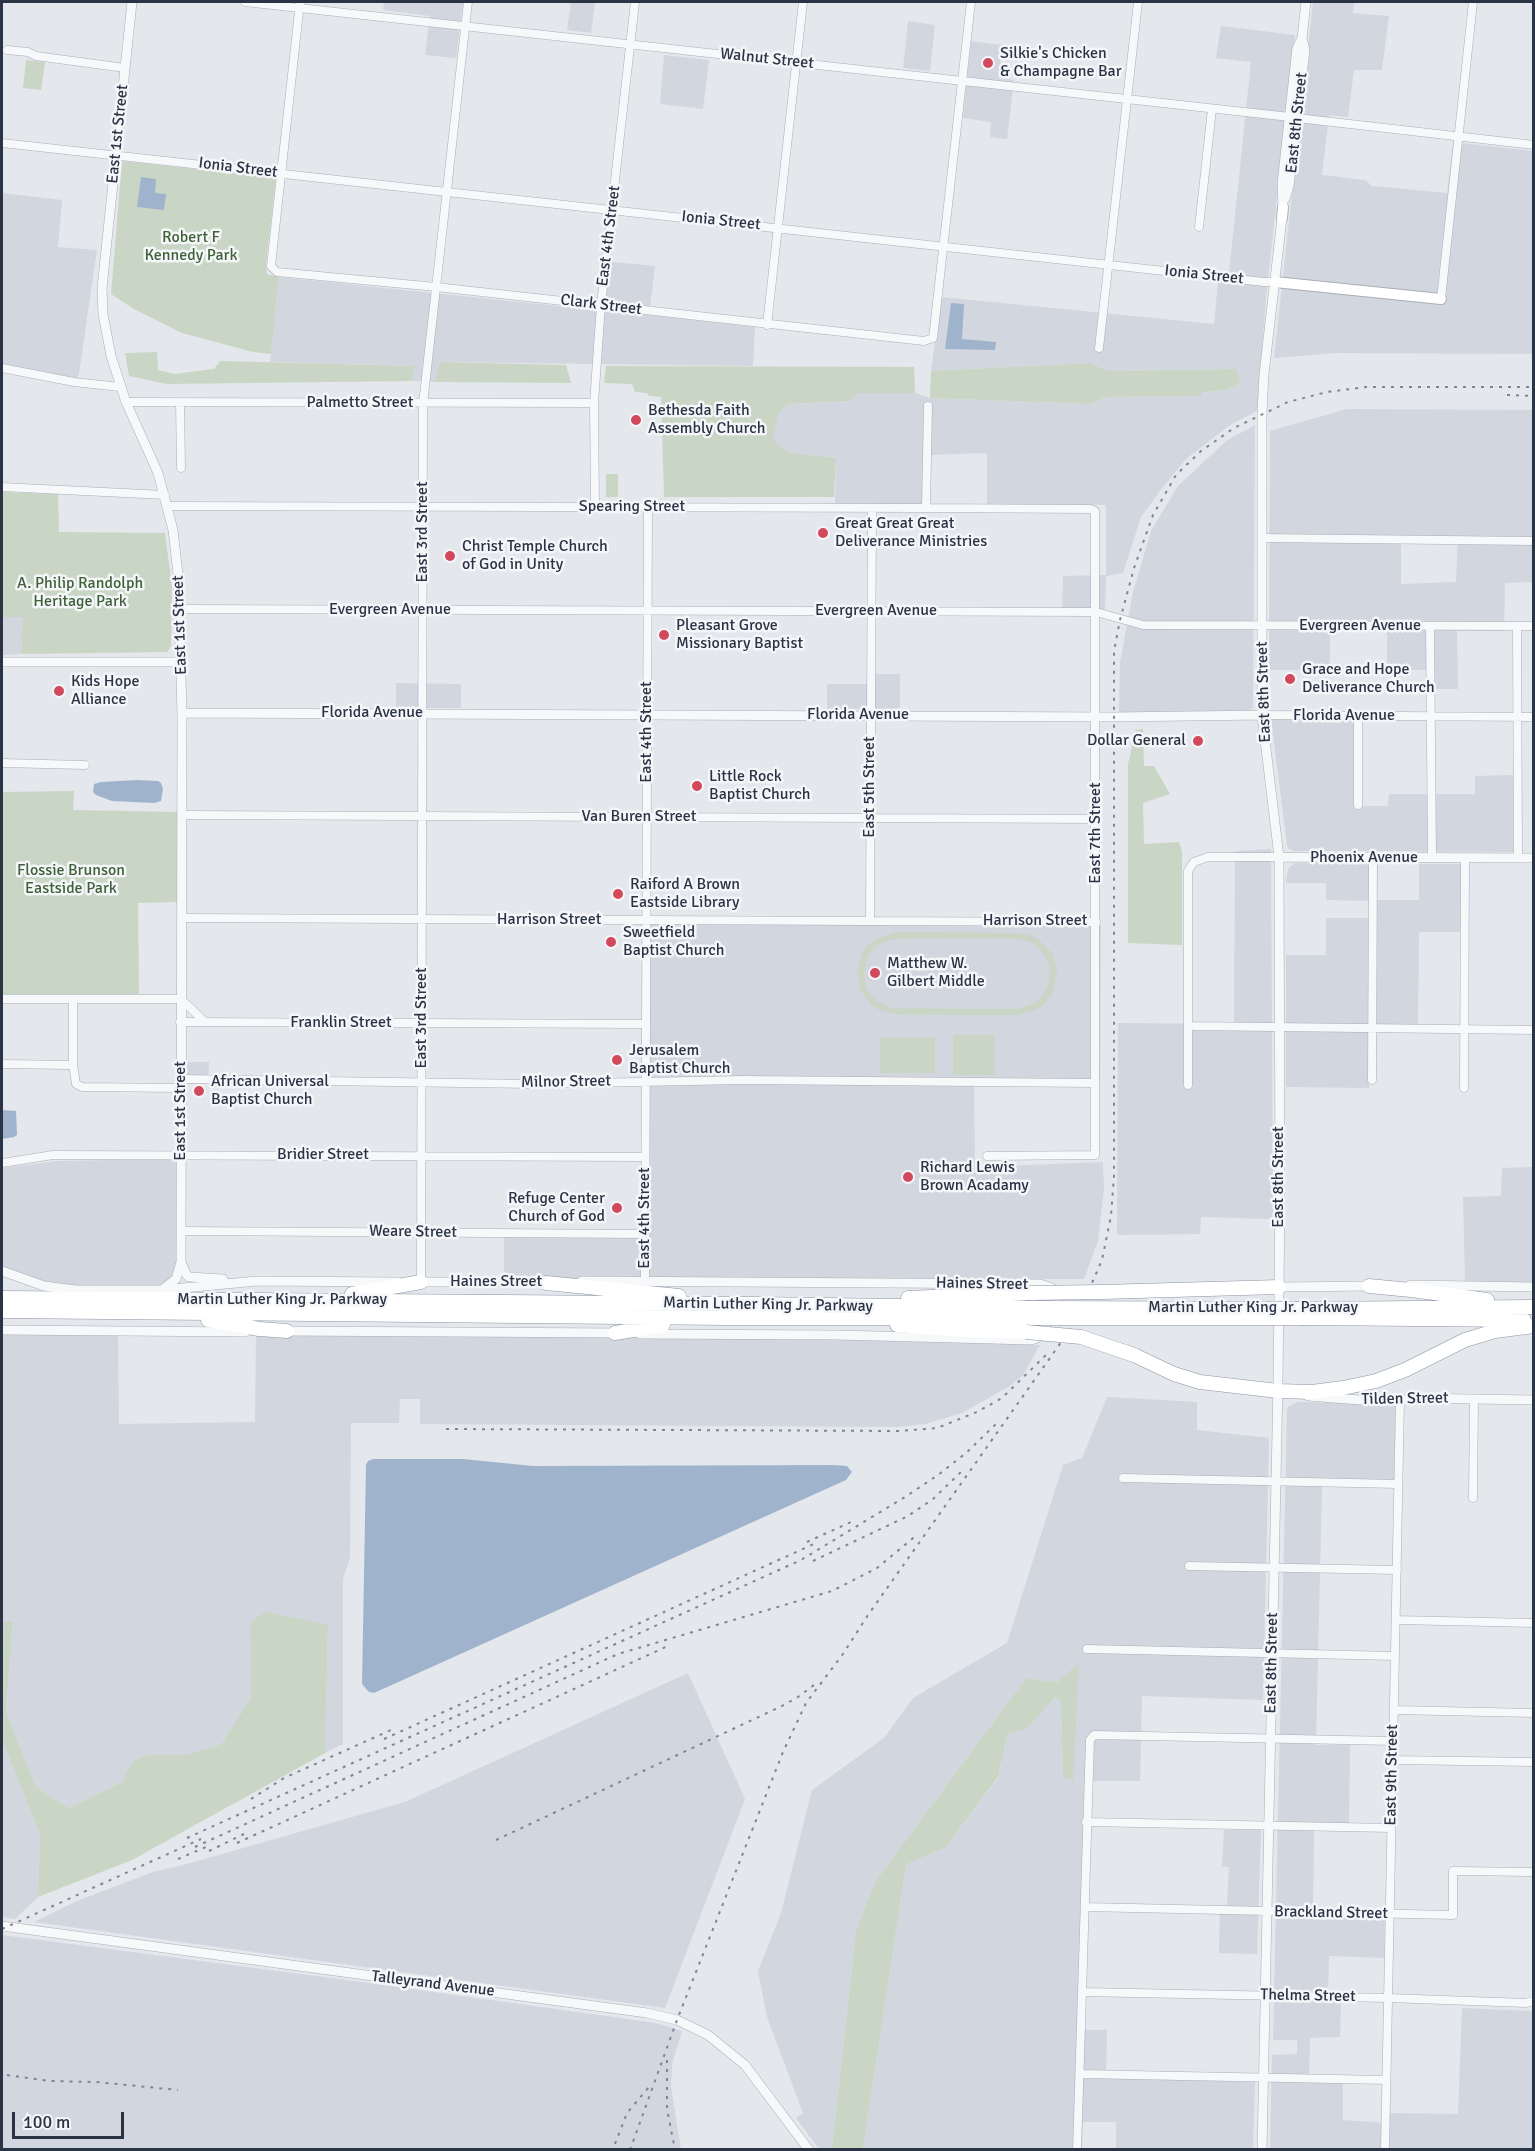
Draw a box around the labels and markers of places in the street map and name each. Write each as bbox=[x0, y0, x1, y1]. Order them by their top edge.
place label: Silkie's Chicken & Champagne Bar bbox=[1000, 44, 1122, 82]
marker: Silkie's Chicken & Champagne Bar bbox=[981, 56, 995, 70]
place label: Bethesda Faith Assembly Church bbox=[648, 401, 765, 439]
marker: Bethesda Faith Assembly Church bbox=[629, 413, 643, 427]
place label: Great Great Great Deliverance Ministries bbox=[835, 514, 987, 552]
marker: Great Great Great Deliverance Ministries bbox=[816, 526, 830, 540]
place label: Christ Temple Church of God in Unity bbox=[462, 537, 608, 575]
marker: Christ Temple Church of God in Unity bbox=[443, 549, 457, 563]
place label: Pleasant Grove Missionary Baptist bbox=[676, 616, 803, 654]
marker: Pleasant Grove Missionary Baptist bbox=[657, 628, 671, 642]
place label: Grace and Hope Deliverance Church bbox=[1302, 660, 1435, 698]
place label: Kids Hope Alliance bbox=[71, 672, 139, 710]
marker: Grace and Hope Deliverance Church bbox=[1283, 672, 1297, 686]
marker: Kids Hope Alliance bbox=[52, 684, 66, 698]
place label: Dollar General bbox=[1087, 731, 1186, 751]
marker: Dollar General bbox=[1191, 734, 1205, 748]
place label: Little Rock Baptist Church bbox=[709, 767, 810, 805]
marker: Little Rock Baptist Church bbox=[690, 779, 704, 793]
place label: Raiford A Brown Eastside Library bbox=[630, 875, 740, 913]
marker: Raiford A Brown Eastside Library bbox=[611, 887, 625, 901]
place label: Sweetfield Baptist Church bbox=[623, 923, 724, 961]
marker: Sweetfield Baptist Church bbox=[604, 935, 618, 949]
place label: Matthew W. Gilbert Middle bbox=[887, 954, 985, 992]
marker: Matthew W. Gilbert Middle bbox=[868, 966, 882, 980]
place label: Jerusalem Baptist Church bbox=[629, 1041, 730, 1079]
marker: Jerusalem Baptist Church bbox=[610, 1053, 624, 1067]
place label: African Universal Baptist Church bbox=[211, 1072, 329, 1110]
marker: African Universal Baptist Church bbox=[192, 1084, 206, 1098]
place label: Richard Lewis Brown Acadamy bbox=[920, 1158, 1029, 1196]
marker: Richard Lewis Brown Acadamy bbox=[901, 1170, 915, 1184]
place label: Refuge Center Church of God bbox=[508, 1189, 605, 1227]
marker: Refuge Center Church of God bbox=[610, 1201, 624, 1215]

